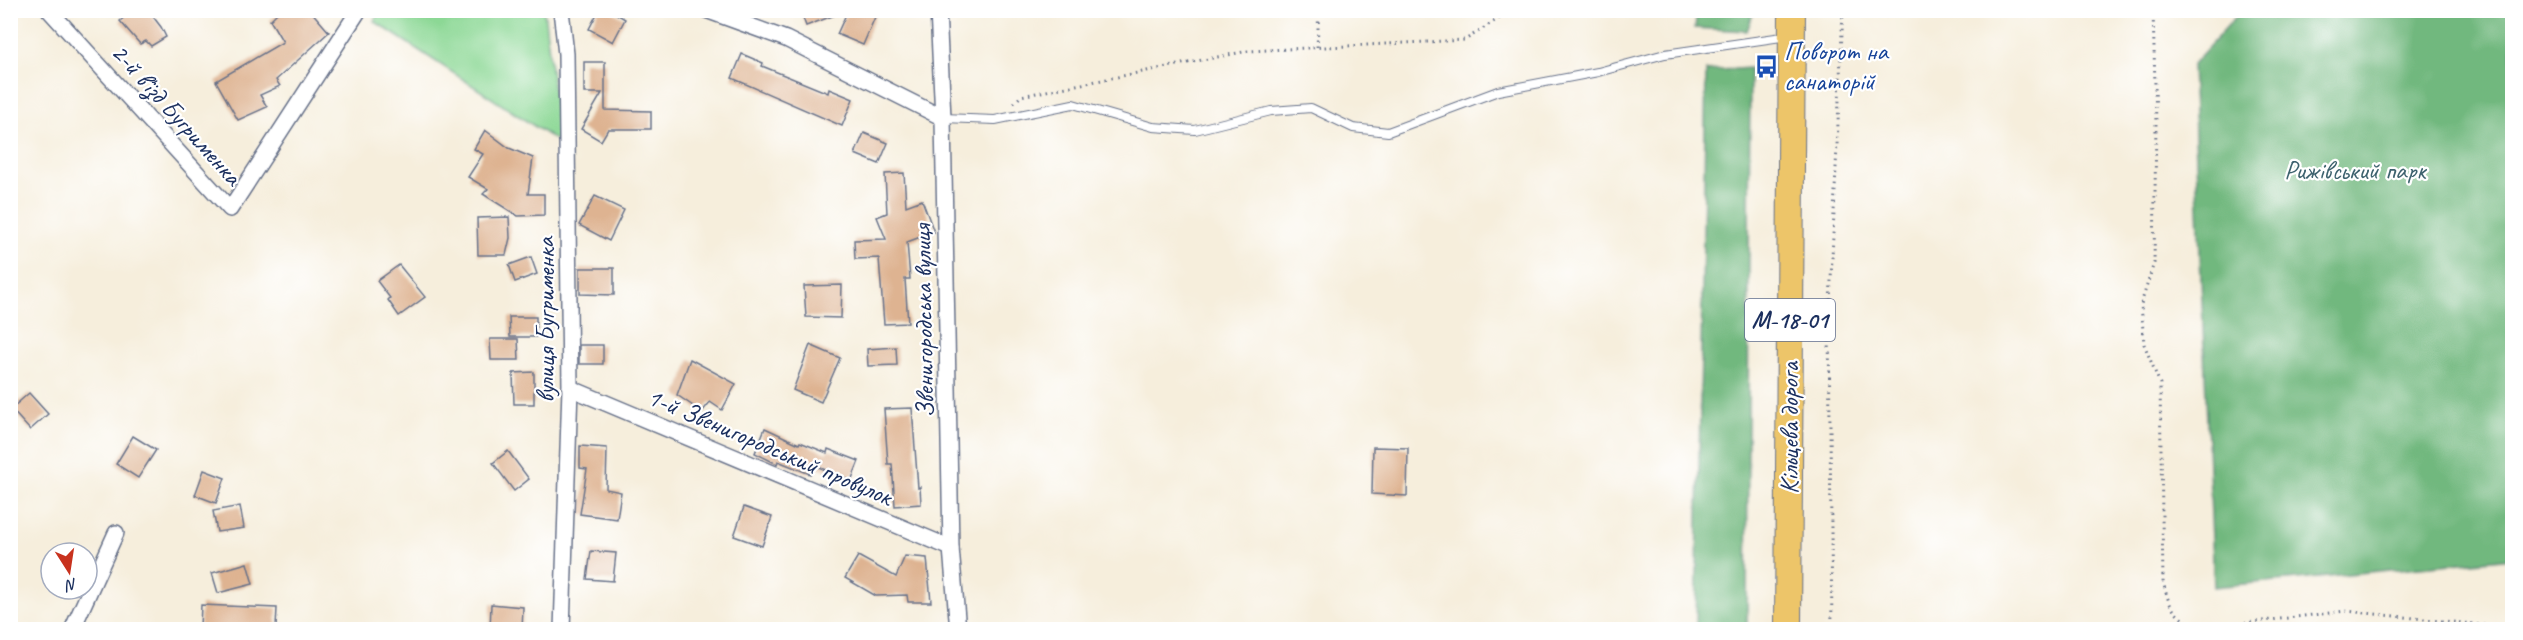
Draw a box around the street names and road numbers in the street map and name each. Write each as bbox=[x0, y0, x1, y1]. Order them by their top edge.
street label: 2-й в'їзд Бугрименка bbox=[103, 36, 250, 194]
street label: Звенигородська вулиця bbox=[905, 222, 942, 418]
street label: вулиця Бугрименка bbox=[529, 236, 562, 403]
road number: М-18-01 bbox=[1745, 299, 1835, 341]
street label: Кільцева дорога bbox=[1773, 360, 1806, 494]
street label: 1-й Звенигородський провулок bbox=[642, 380, 899, 514]

